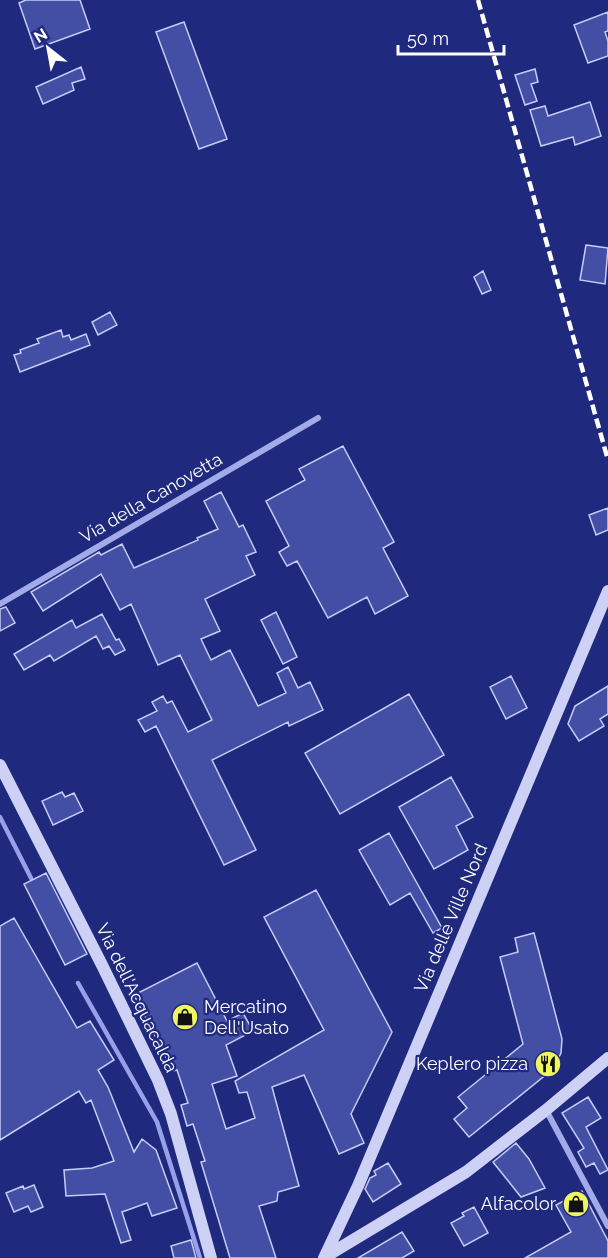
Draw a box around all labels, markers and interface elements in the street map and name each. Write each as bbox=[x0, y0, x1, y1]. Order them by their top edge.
north arrow bbox=[18, 18, 78, 78]
scale bar bbox=[398, 18, 504, 56]
text: N bbox=[30, 24, 51, 47]
text: 50 m bbox=[407, 28, 449, 49]
street label: Via della Canovetta bbox=[76, 448, 226, 547]
street label: Via delle Ville Nord bbox=[410, 840, 491, 995]
street label: Via dell'Acquacalda bbox=[92, 920, 183, 1076]
place label: Mercatino Dell'Usato bbox=[204, 996, 289, 1038]
shop icon: Mercatino Dell'Usato bbox=[170, 1002, 200, 1032]
restaurant icon: Keplero pizza bbox=[533, 1049, 563, 1079]
place label: Keplero pizza bbox=[416, 1053, 528, 1074]
shop icon: Alfacolor bbox=[561, 1189, 591, 1219]
place label: Alfacolor bbox=[481, 1193, 557, 1214]

